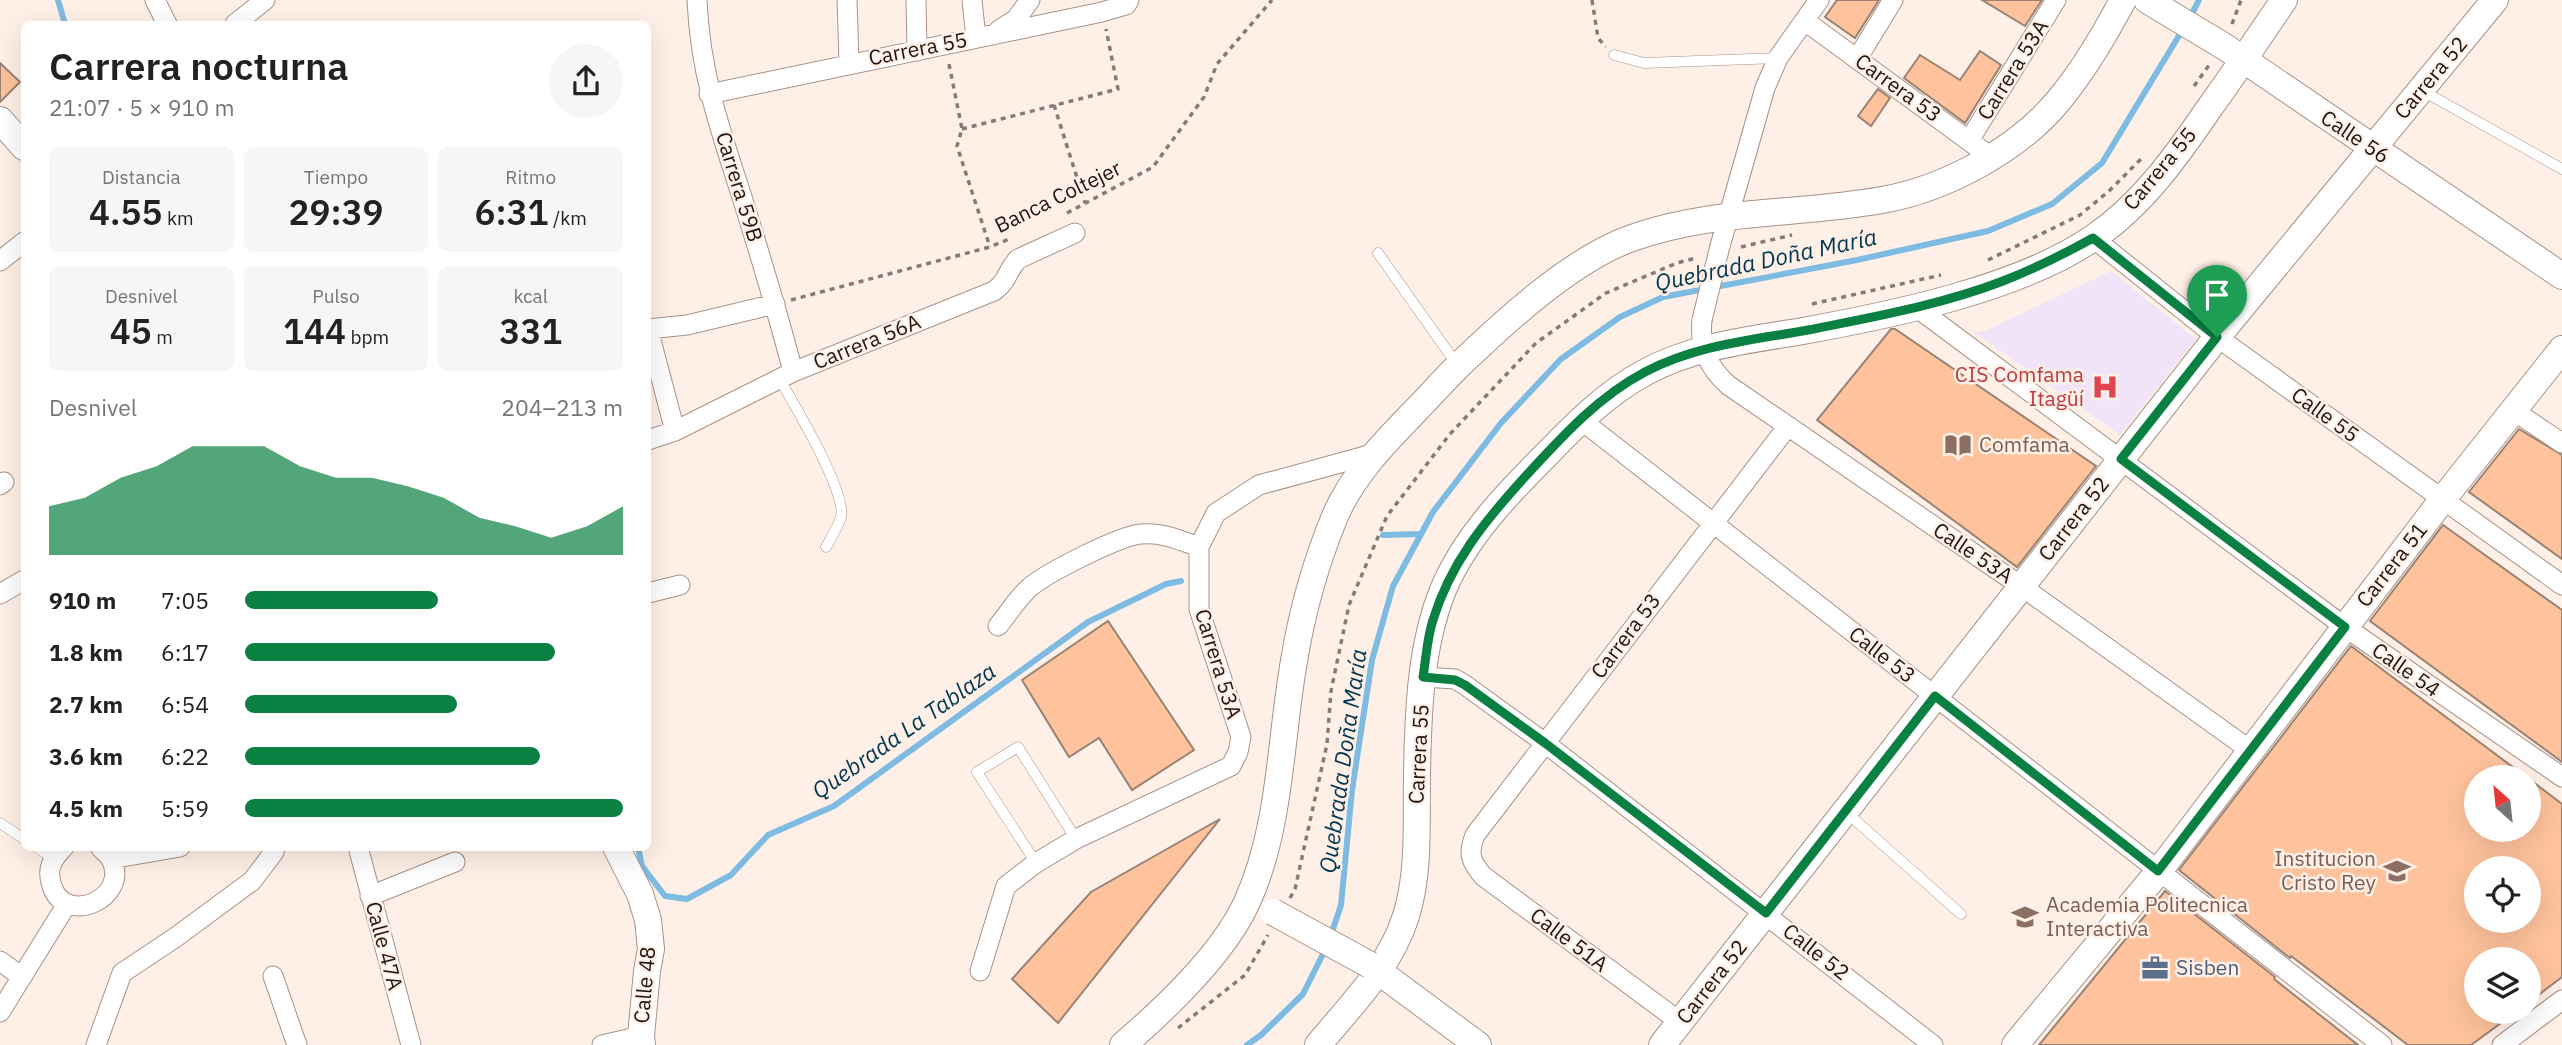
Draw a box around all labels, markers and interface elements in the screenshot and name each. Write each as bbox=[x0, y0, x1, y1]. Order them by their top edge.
street label: Carrera 53A bbox=[1970, 14, 2054, 125]
street label: Carrera 55 bbox=[866, 25, 970, 71]
street label: Carrera 52 bbox=[2387, 30, 2473, 125]
text: Carrera nocturna bbox=[49, 41, 349, 90]
button: share bbox=[549, 44, 623, 118]
street label: Carrera 53 bbox=[1850, 46, 1947, 128]
text: 21:07 · 5 × 910 m bbox=[49, 92, 235, 122]
street label: Calle 56 bbox=[2316, 103, 2395, 169]
street label: Carrera 55 bbox=[2116, 121, 2202, 216]
street label: Carrera 59B bbox=[710, 128, 770, 245]
street label: Banca Coltejer bbox=[990, 153, 1126, 239]
text: Distancia bbox=[102, 165, 181, 189]
text: Tiempo bbox=[304, 165, 368, 189]
text: Ritmo bbox=[505, 165, 556, 189]
text: 4.55 bbox=[89, 189, 163, 235]
text: 29:39 bbox=[288, 189, 384, 235]
text: 6:31 bbox=[474, 189, 549, 235]
text: km bbox=[163, 206, 194, 230]
text: /km bbox=[549, 206, 587, 230]
water label: Quebrada Doña María bbox=[1652, 221, 1879, 297]
pin bbox=[2187, 265, 2247, 337]
icon: arrive bbox=[2198, 276, 2236, 314]
text: Desnivel bbox=[105, 284, 178, 308]
text: Pulso bbox=[312, 284, 360, 308]
text: kcal bbox=[513, 284, 548, 308]
street label: Carrera 56A bbox=[809, 307, 925, 375]
text: 45 bbox=[110, 308, 152, 354]
text: 144 bbox=[283, 308, 346, 354]
text: 331 bbox=[499, 308, 562, 354]
text: m bbox=[152, 325, 173, 349]
text: bpm bbox=[346, 325, 389, 349]
place label: CIS Comfama Itagüí bbox=[1955, 360, 2084, 412]
hospital icon: CIS Comfama Itagüí bbox=[2090, 372, 2120, 402]
street label: Calle 55 bbox=[2286, 380, 2365, 448]
text: Desnivel bbox=[49, 392, 137, 422]
text: 204–213 m bbox=[501, 392, 623, 422]
library icon: Comfama bbox=[1943, 430, 1973, 460]
place label: Comfama bbox=[1979, 430, 2070, 458]
street label: Carrera 52 bbox=[2031, 470, 2115, 566]
street label: Calle 53A bbox=[1928, 515, 2019, 589]
street label: Carrera 51 bbox=[2349, 516, 2433, 612]
text: 910 m bbox=[49, 585, 116, 615]
text: 7:05 bbox=[161, 585, 209, 615]
street label: Carrera 53 bbox=[1584, 587, 1667, 684]
street label: Carrera 53A bbox=[1189, 605, 1249, 722]
street label: Calle 53 bbox=[1844, 619, 1922, 689]
street label: Calle 54 bbox=[2367, 636, 2446, 703]
text: 1.8 km bbox=[49, 637, 123, 667]
text: 6:17 bbox=[161, 637, 209, 667]
water label: Quebrada Doña María bbox=[1311, 647, 1373, 875]
water label: Quebrada La Tablaza bbox=[806, 655, 1001, 805]
text: 2.7 km bbox=[49, 689, 123, 719]
text: 6:54 bbox=[161, 689, 209, 719]
street label: Carrera 55 bbox=[1401, 703, 1435, 805]
text: 3.6 km bbox=[49, 741, 123, 771]
text: 6:22 bbox=[161, 741, 209, 771]
north arrow bbox=[2464, 765, 2541, 842]
map controls bbox=[2464, 765, 2541, 1024]
text: 4.5 km bbox=[49, 793, 123, 823]
text: 5:59 bbox=[161, 793, 209, 823]
place label: Institucion Cristo Rey bbox=[2274, 844, 2377, 896]
school or university icon: Institucion Cristo Rey bbox=[2382, 856, 2412, 886]
button: locate bbox=[2464, 856, 2541, 933]
place label: Academia Politecnica Interactiva bbox=[2046, 890, 2248, 942]
street label: Calle 47A bbox=[360, 898, 410, 993]
street label: Calle 51A bbox=[1525, 901, 1614, 978]
school or university icon: Academia Politecnica Interactiva bbox=[2010, 902, 2040, 932]
street label: Calle 52 bbox=[1778, 916, 1856, 986]
street label: Carrera 52 bbox=[1669, 933, 1753, 1029]
street label: Calle 48 bbox=[627, 945, 661, 1025]
button: layers bbox=[2464, 947, 2541, 1024]
office icon: Sisben bbox=[2140, 953, 2170, 983]
place label: Sisben bbox=[2176, 953, 2239, 981]

